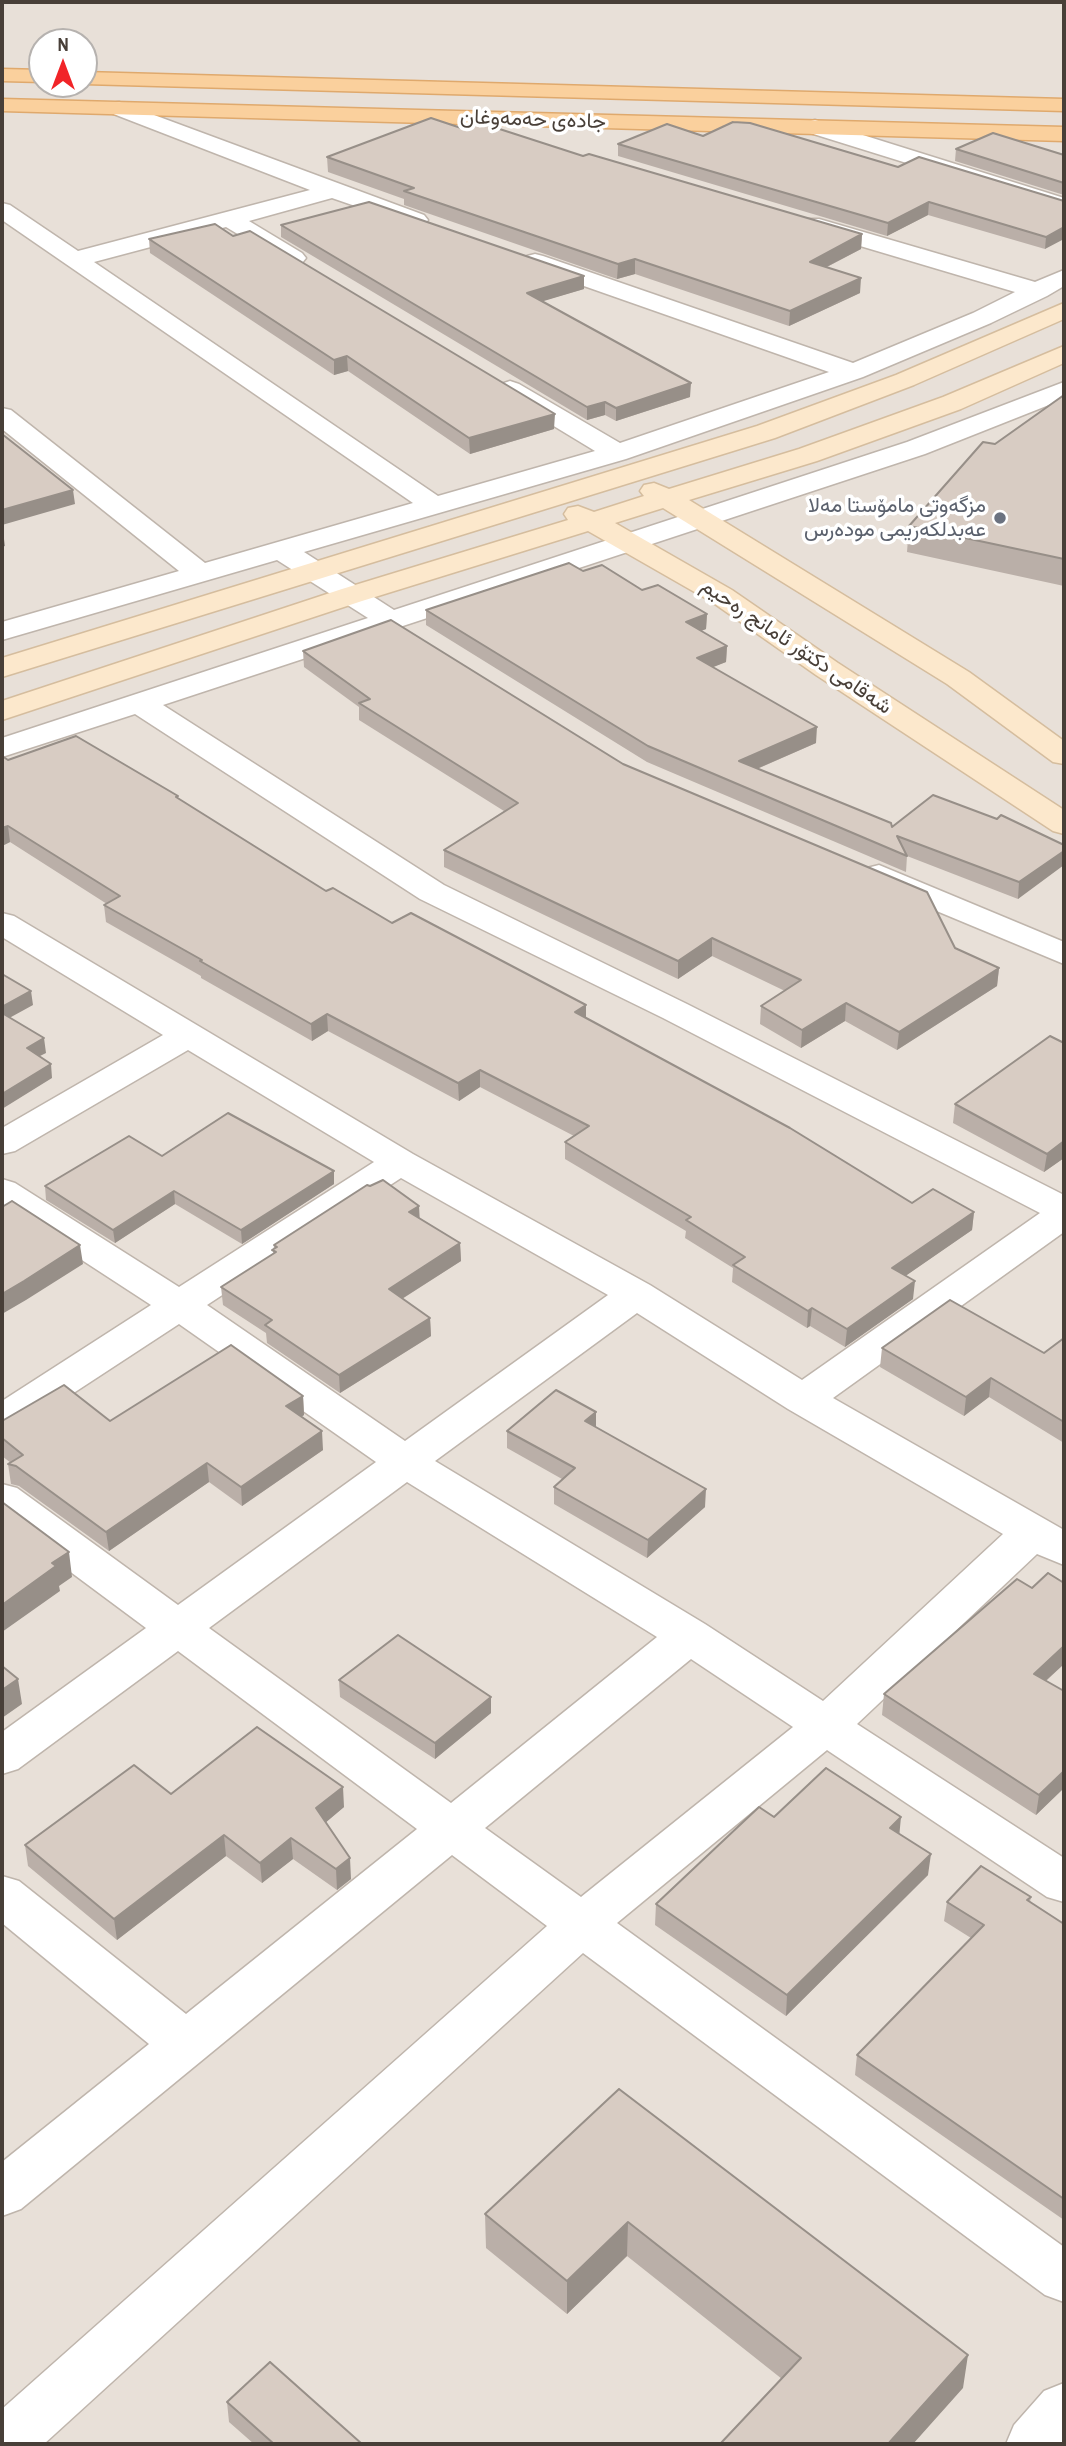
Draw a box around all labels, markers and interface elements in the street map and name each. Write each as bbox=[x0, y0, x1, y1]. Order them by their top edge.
north arrow bbox=[28, 28, 98, 98]
text: N bbox=[57, 31, 69, 57]
street label: جادەی حەمەوغان bbox=[460, 105, 606, 135]
place label: مزگەوتی مامۆستا مەلا عەبدلکەریمی مودەرس bbox=[804, 493, 986, 543]
marker: مزگەوتی مامۆستا مەلا عەبدلکەریمی مودەرس bbox=[992, 510, 1008, 526]
street label: شەقامی دکتۆر ئامانج رەحیم bbox=[696, 574, 896, 720]

